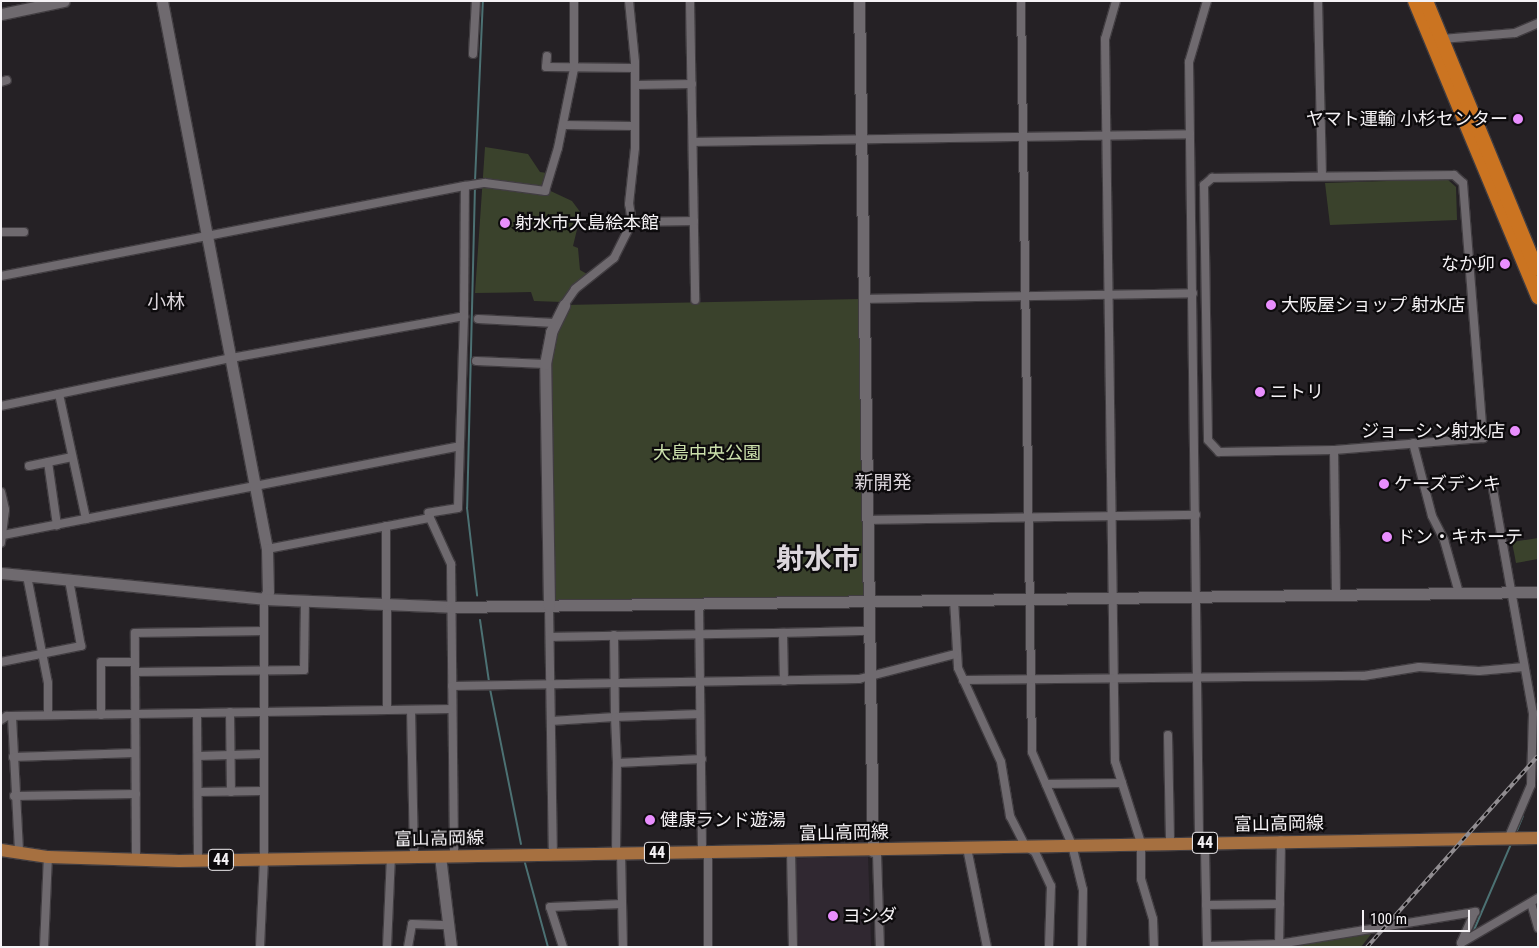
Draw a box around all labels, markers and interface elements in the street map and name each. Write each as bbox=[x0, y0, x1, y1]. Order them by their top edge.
place label: ヤマト運輸 小杉センター bbox=[1306, 108, 1508, 130]
marker: ヤマト運輸 小杉センター bbox=[1512, 113, 1524, 125]
place label: 射水市大島絵本館 bbox=[515, 212, 659, 234]
marker: 射水市大島絵本館 bbox=[499, 217, 511, 229]
place label: なか卯 bbox=[1441, 253, 1495, 275]
marker: なか卯 bbox=[1499, 258, 1511, 270]
district label: 小林 bbox=[147, 291, 185, 313]
place label: 大阪屋ショップ 射水店 bbox=[1281, 294, 1465, 316]
marker: 大阪屋ショップ 射水店 bbox=[1265, 299, 1277, 311]
place label: ニトリ bbox=[1270, 381, 1324, 403]
marker: ニトリ bbox=[1254, 386, 1266, 398]
place label: ジョーシン射水店 bbox=[1361, 420, 1505, 442]
marker: ジョーシン射水店 bbox=[1509, 425, 1521, 437]
park label: 大島中央公園 bbox=[653, 442, 761, 464]
district label: 新開発 bbox=[855, 472, 911, 494]
place label: ケーズデンキ bbox=[1394, 473, 1502, 495]
marker: ケーズデンキ bbox=[1378, 478, 1390, 490]
place label: ドン・キホーテ bbox=[1397, 526, 1523, 548]
marker: ドン・キホーテ bbox=[1381, 531, 1393, 543]
district label: 射水市 bbox=[776, 542, 860, 576]
place label: 健康ランド遊湯 bbox=[660, 809, 786, 831]
street label: 富山高岡線 bbox=[1234, 812, 1324, 836]
marker: 健康ランド遊湯 bbox=[644, 814, 656, 826]
street label: 富山高岡線 bbox=[799, 821, 889, 845]
street label: 富山高岡線 bbox=[394, 827, 484, 851]
road number: 44 bbox=[1191, 830, 1219, 856]
road number: 44 bbox=[643, 840, 671, 866]
road number: 44 bbox=[207, 846, 235, 874]
scale bar bbox=[1364, 900, 1472, 932]
place label: ヨシダ bbox=[843, 905, 897, 927]
marker: ヨシダ bbox=[827, 910, 839, 922]
text: 100 m bbox=[1370, 910, 1407, 928]

